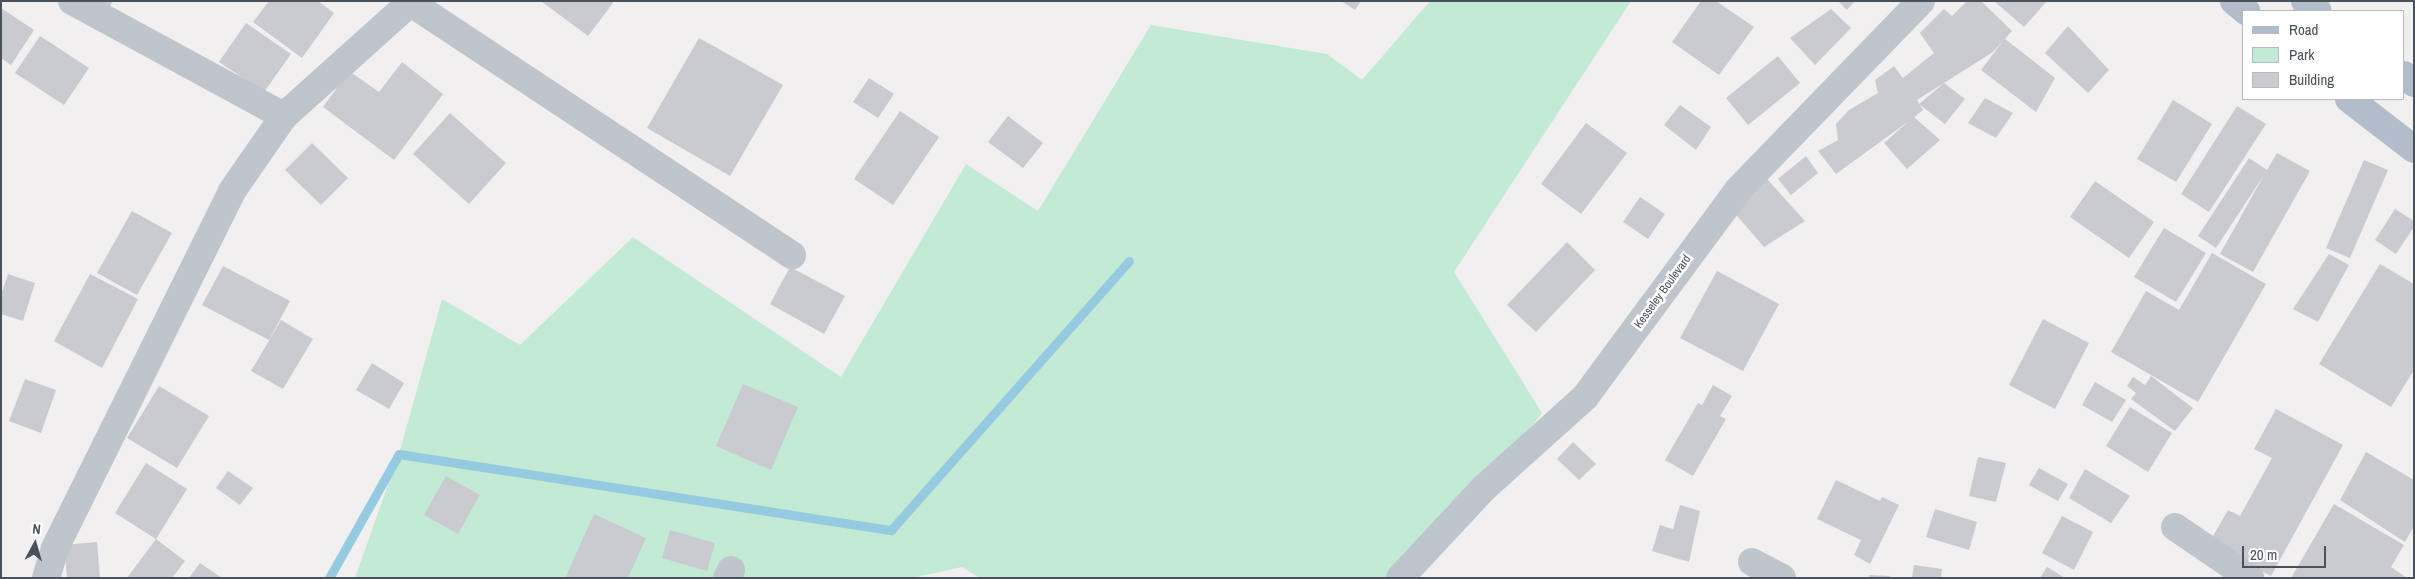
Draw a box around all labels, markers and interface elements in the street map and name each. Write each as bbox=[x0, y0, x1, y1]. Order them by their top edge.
legend bbox=[2242, 10, 2405, 100]
text: Road bbox=[2289, 19, 2318, 40]
text: Park bbox=[2289, 44, 2314, 65]
text: Building bbox=[2289, 69, 2334, 90]
street label: Kesseley Boulevard bbox=[1632, 253, 1694, 331]
north arrow bbox=[10, 519, 60, 569]
text: N bbox=[31, 520, 42, 538]
scale bar bbox=[2245, 536, 2329, 568]
text: 20 m bbox=[2250, 544, 2277, 565]

